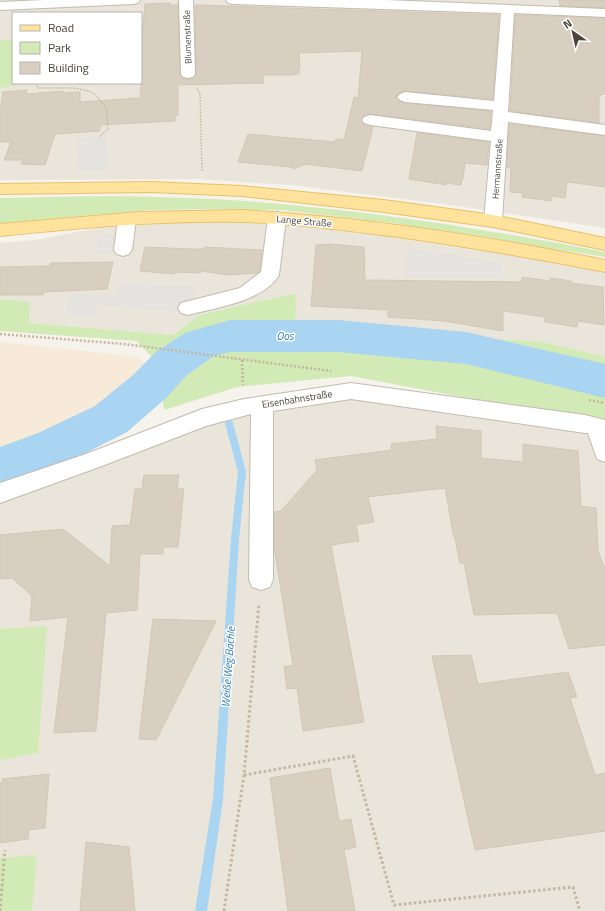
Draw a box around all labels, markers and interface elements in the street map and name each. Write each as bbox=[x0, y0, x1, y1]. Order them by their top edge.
street label: Blumenstraße bbox=[180, 9, 194, 64]
legend bbox=[12, 12, 142, 84]
north arrow bbox=[553, 12, 593, 52]
text: N bbox=[560, 15, 575, 32]
text: Road bbox=[48, 18, 74, 37]
text: Park bbox=[48, 38, 71, 57]
text: Building bbox=[48, 58, 89, 77]
street label: Hermannstraße bbox=[488, 138, 506, 199]
street label: Lange Straße bbox=[276, 211, 332, 231]
water label: Oos bbox=[276, 328, 295, 344]
street label: Eisenbahnstraße bbox=[261, 386, 333, 412]
water label: Weiße Weg Bächle bbox=[217, 625, 239, 708]

